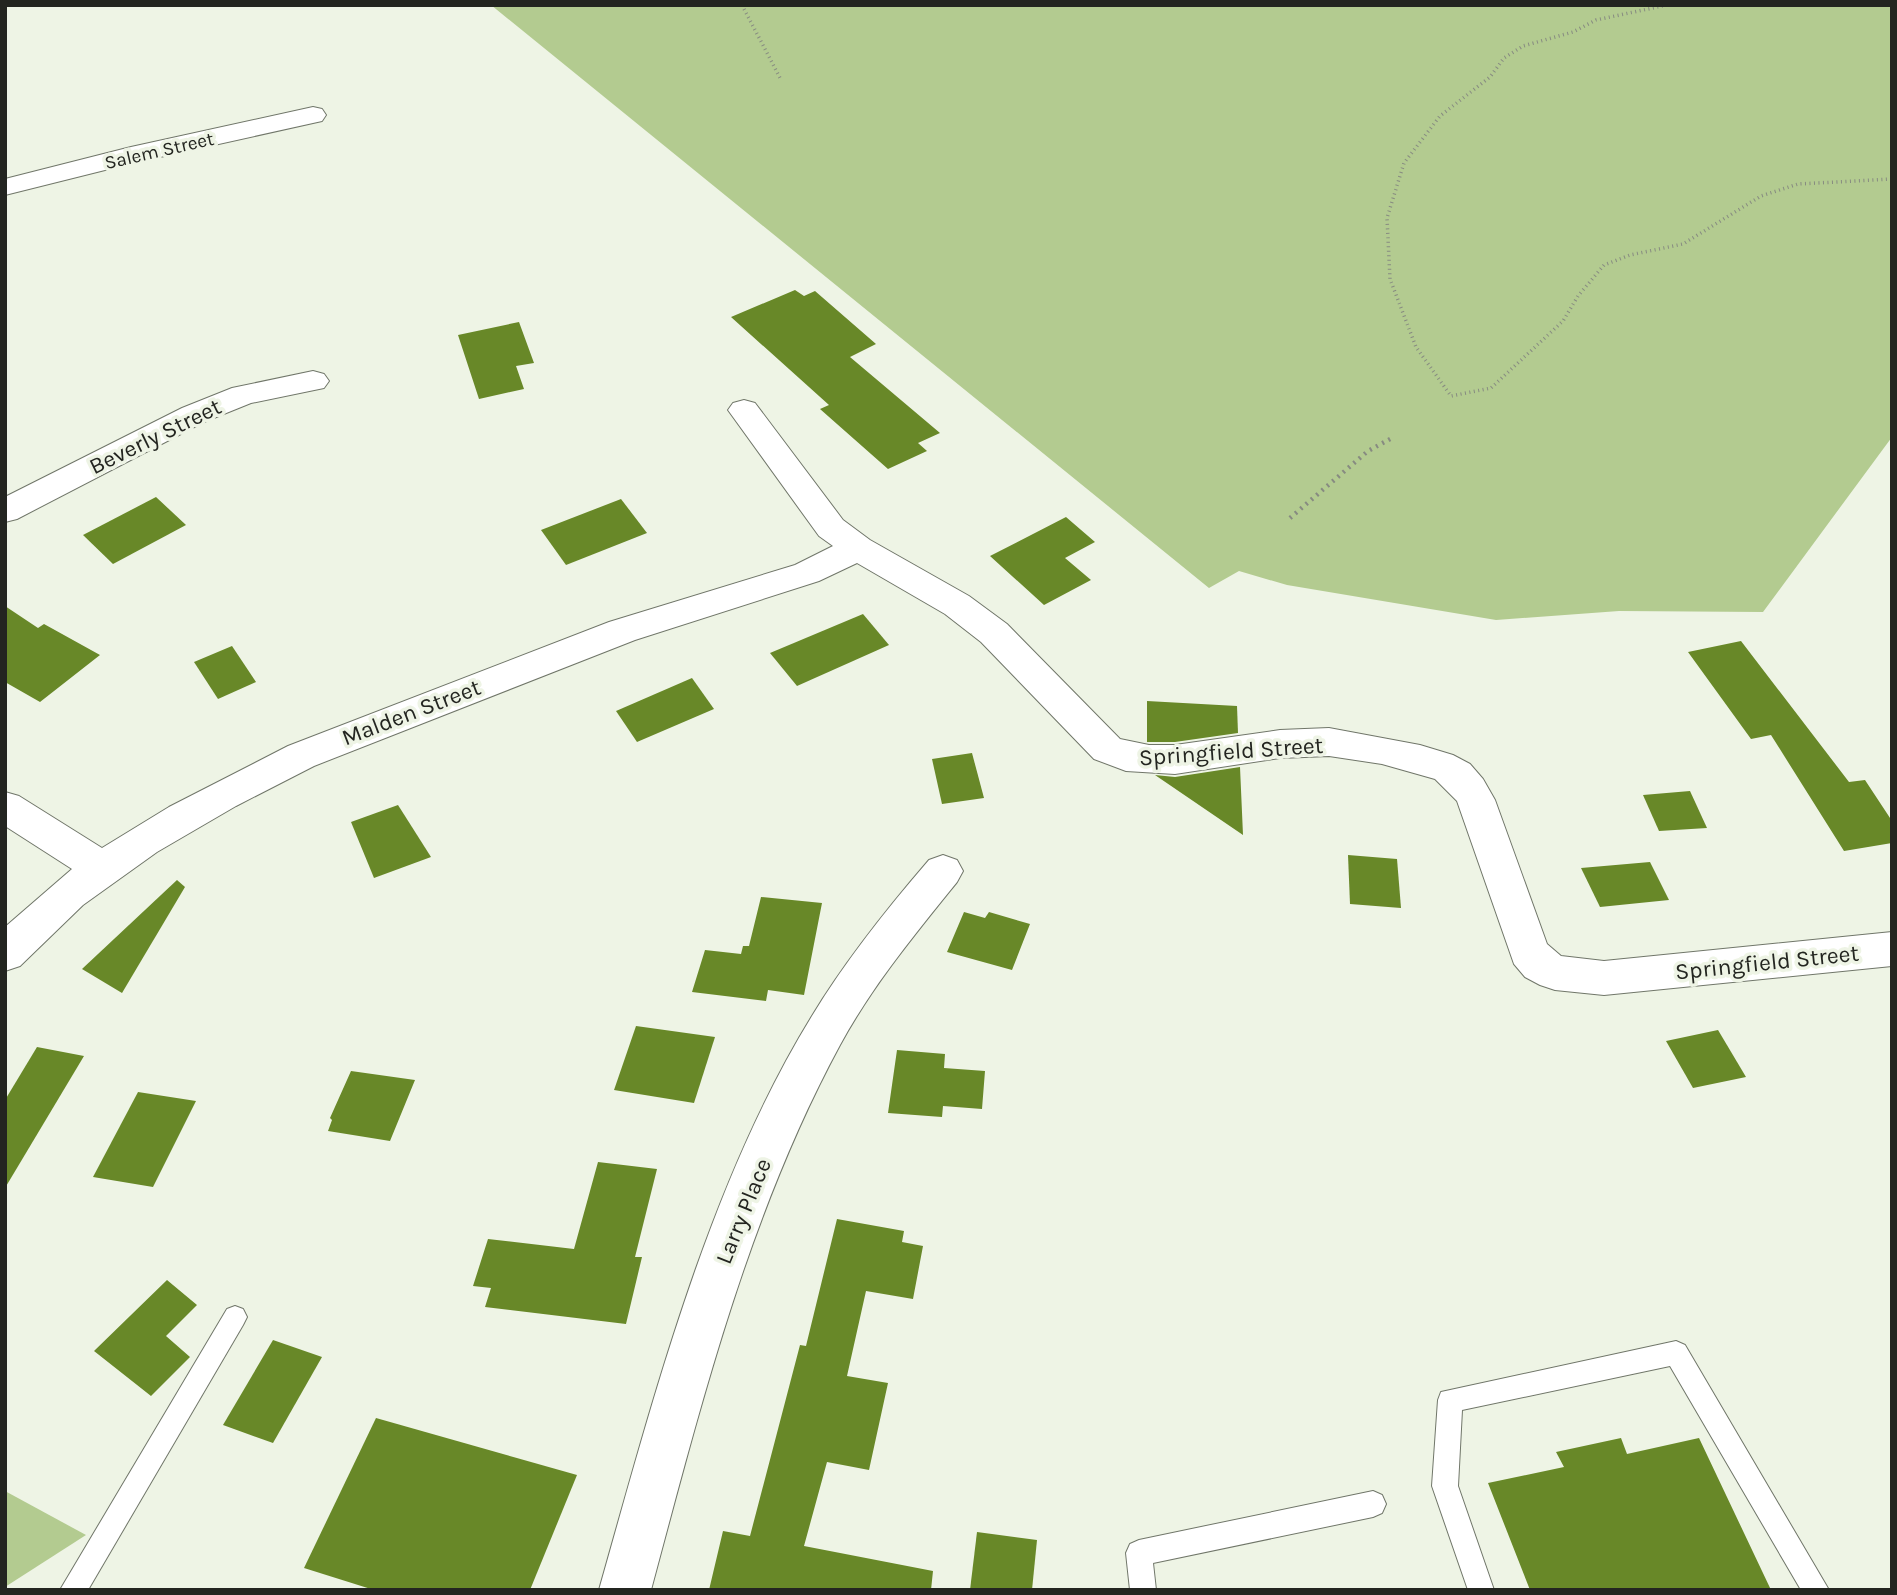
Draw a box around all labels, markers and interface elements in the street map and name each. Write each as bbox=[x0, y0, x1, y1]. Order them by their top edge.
street label: Salem Street bbox=[102, 128, 216, 174]
street label: Beverly Street bbox=[85, 393, 226, 480]
street label: Malden Street bbox=[338, 673, 485, 751]
street label: Springfield Street bbox=[1138, 732, 1324, 771]
street label: Springfield Street bbox=[1674, 939, 1861, 986]
street label: Larry Place bbox=[710, 1154, 777, 1268]

